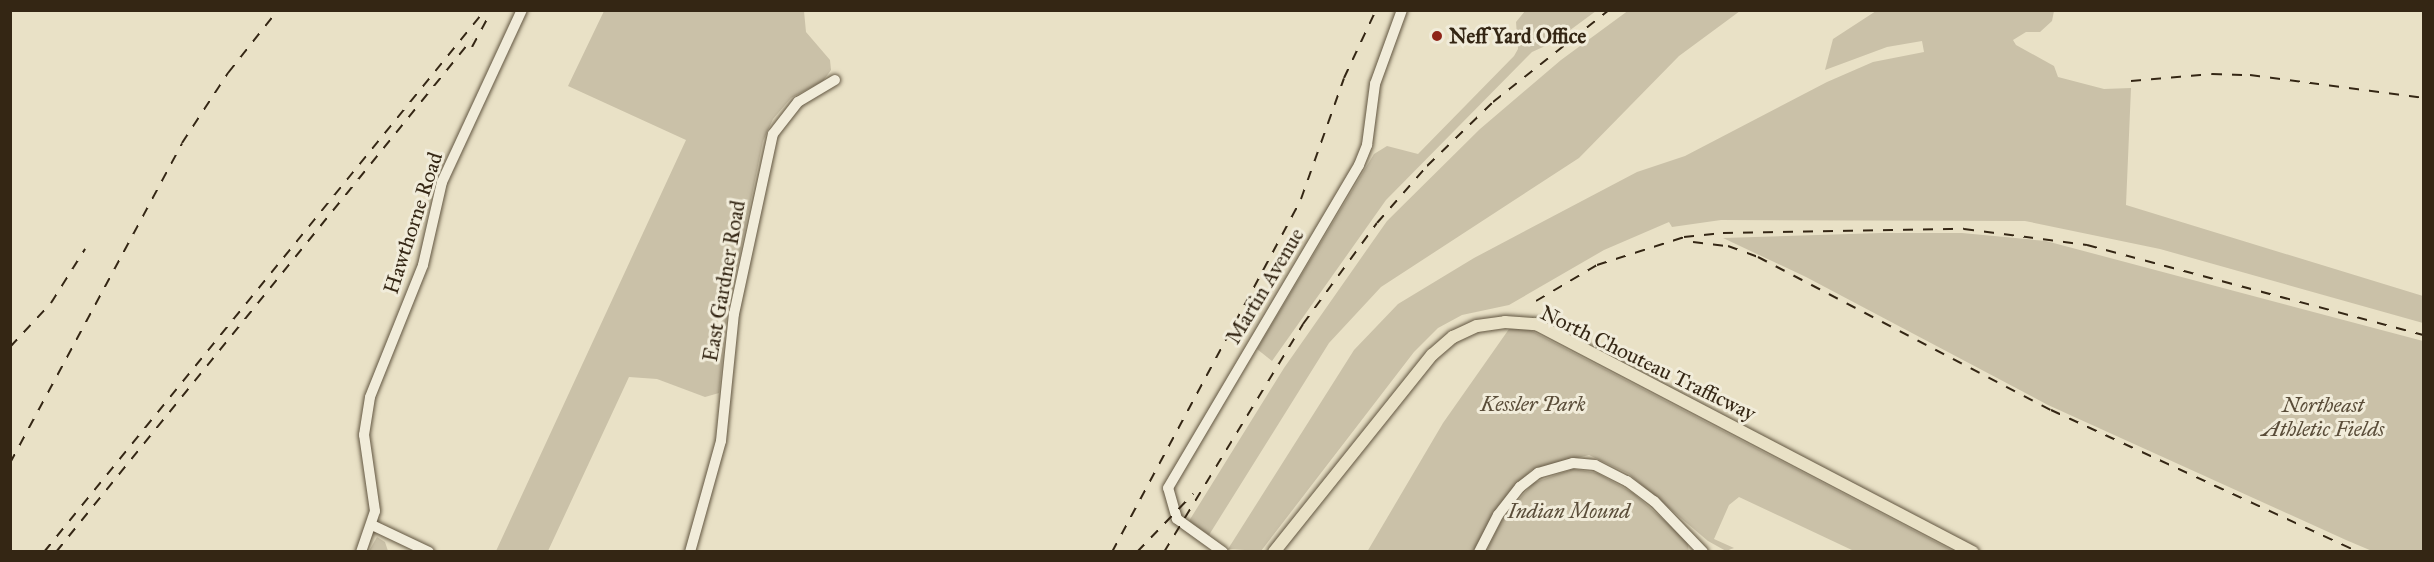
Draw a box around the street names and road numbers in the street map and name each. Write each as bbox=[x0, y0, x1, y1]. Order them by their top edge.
street label: Hawthorne Road bbox=[378, 149, 448, 297]
street label: East Gardner Road bbox=[697, 198, 751, 364]
street label: Martin Avenue bbox=[1221, 224, 1309, 348]
street label: North Chouteau Trafficway bbox=[1536, 300, 1760, 426]

